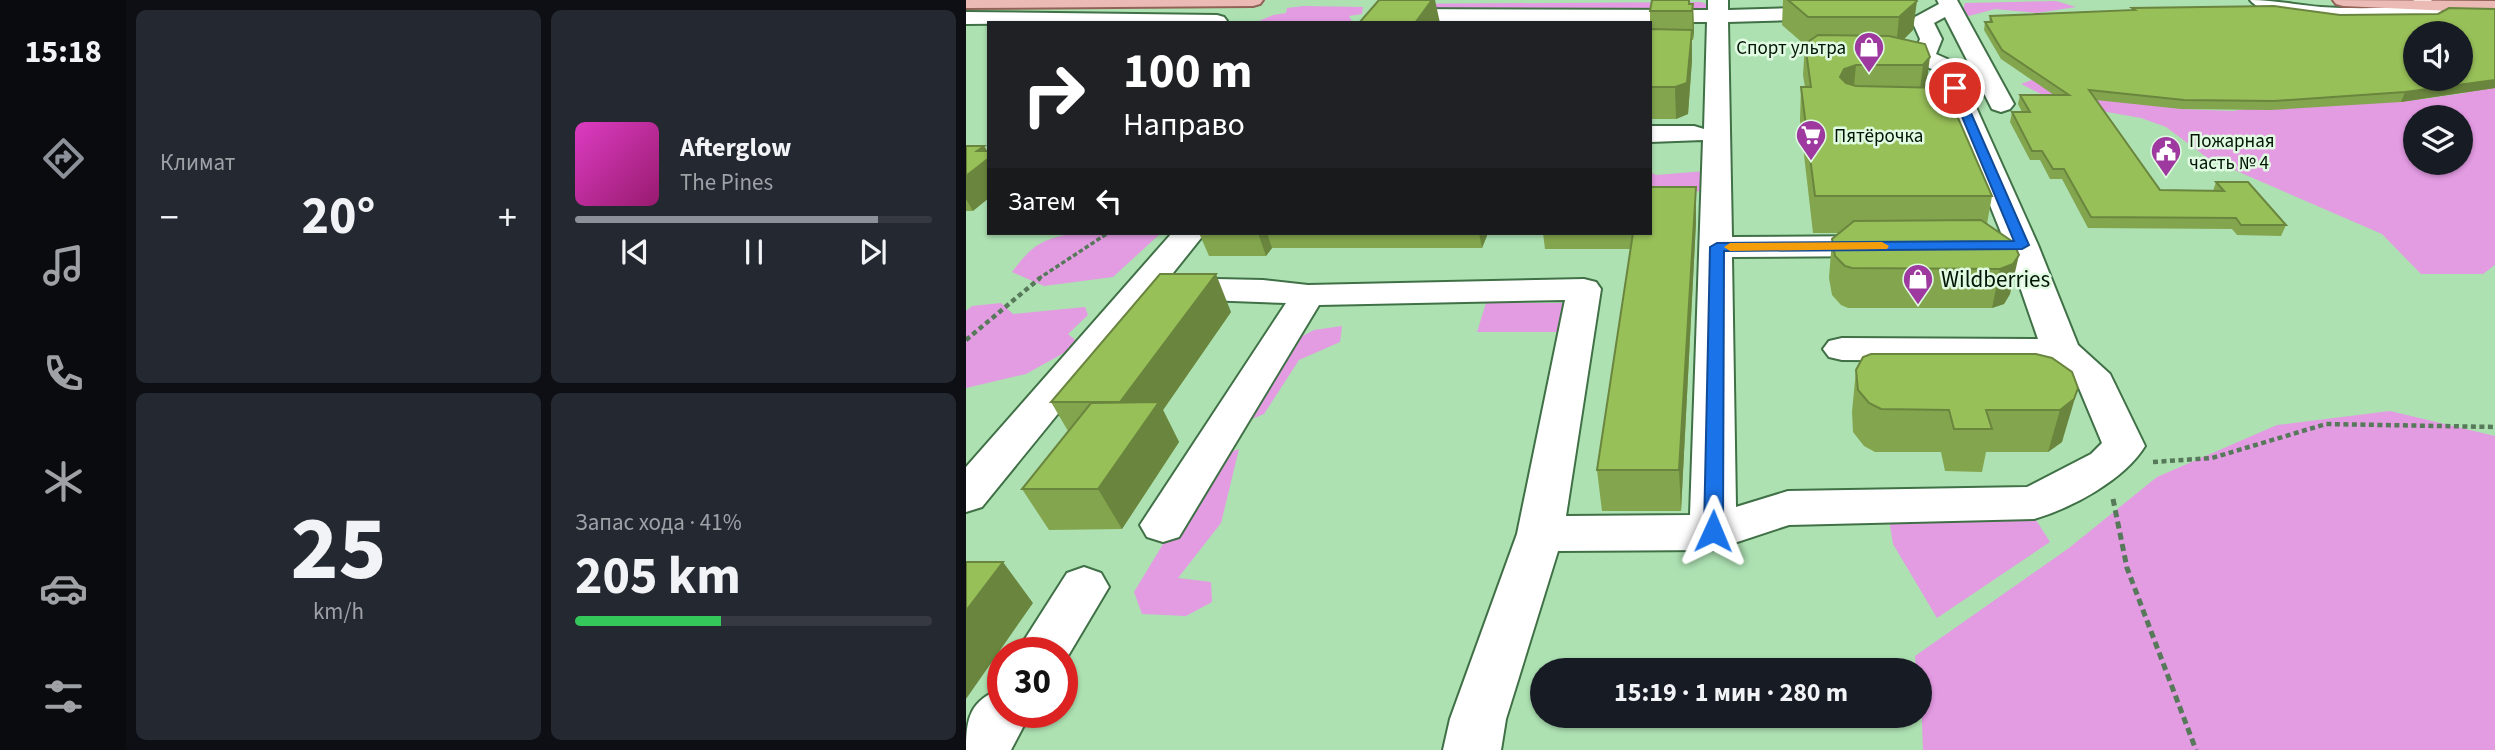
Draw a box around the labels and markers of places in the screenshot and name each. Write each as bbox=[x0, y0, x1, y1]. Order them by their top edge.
shop icon: Спорт ультра bbox=[1852, 30, 1886, 74]
place label: Спорт ультра bbox=[1736, 35, 1846, 62]
pin bbox=[1925, 58, 1985, 118]
supermarket icon: Пятёрочка bbox=[1794, 118, 1828, 162]
place label: Пятёрочка bbox=[1834, 123, 1923, 150]
place label: Пожарная часть № 4 bbox=[2189, 128, 2275, 177]
public building icon: Пожарная часть № 4 bbox=[2149, 134, 2183, 178]
shop icon: Wildberries bbox=[1901, 262, 1935, 306]
place label: Wildberries bbox=[1941, 263, 2050, 296]

